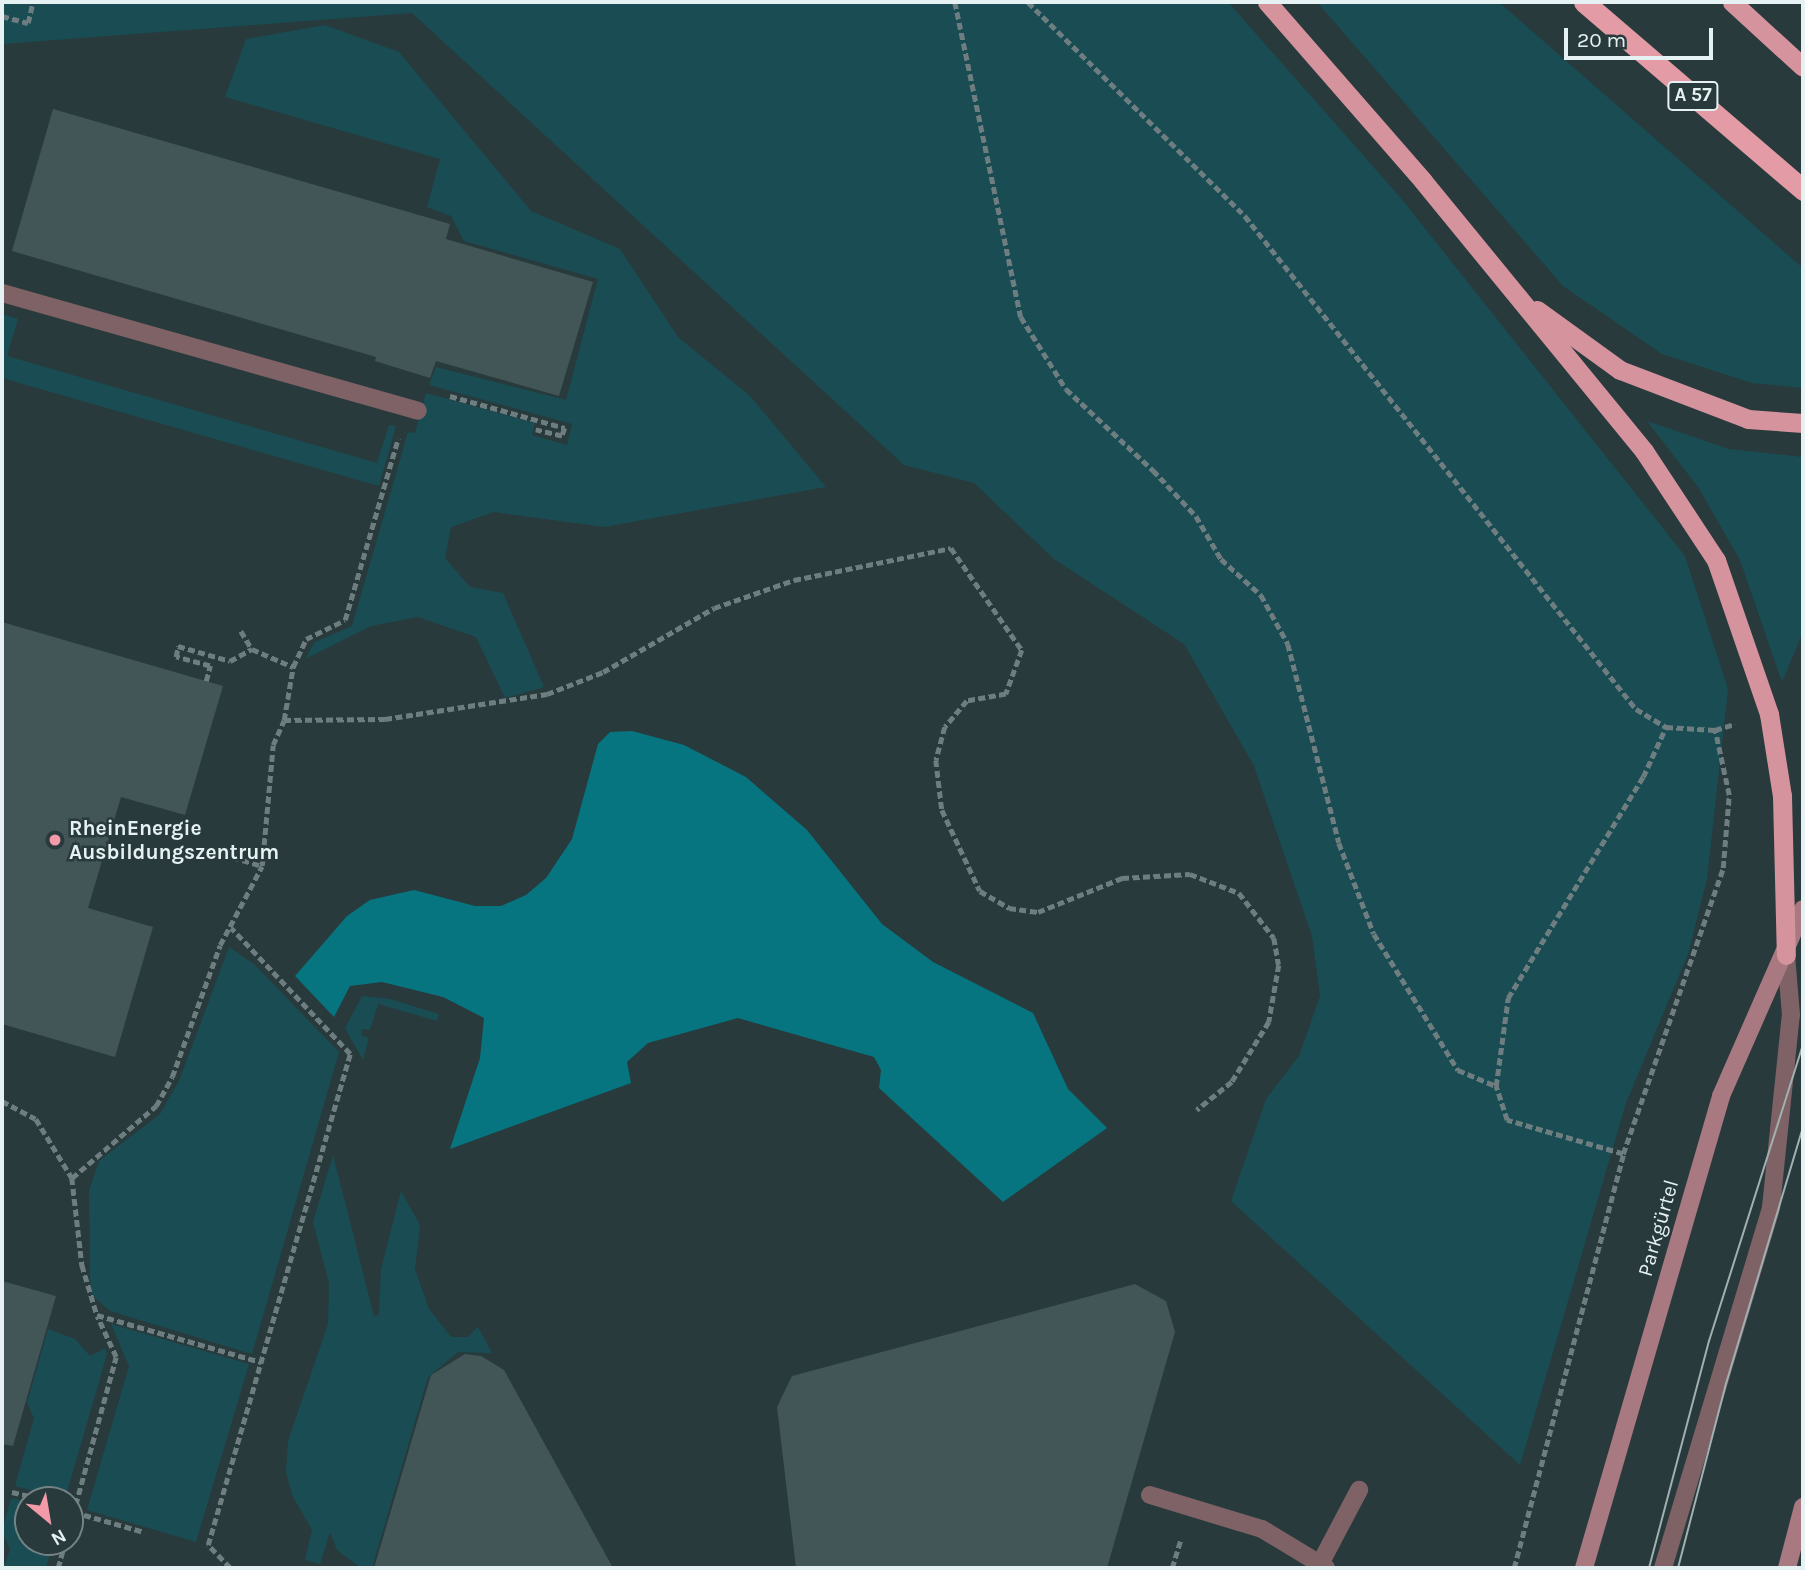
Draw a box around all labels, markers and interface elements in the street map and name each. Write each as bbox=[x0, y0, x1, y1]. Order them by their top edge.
scale bar bbox=[1567, 14, 1716, 58]
text: 20 m bbox=[1577, 28, 1626, 52]
road number: A 57 bbox=[1667, 80, 1719, 111]
place label: RheinEnergie Ausbildungszentrum bbox=[69, 815, 279, 865]
marker: RheinEnergie Ausbildungszentrum bbox=[47, 832, 63, 848]
street label: Parkgürtel bbox=[1632, 1177, 1684, 1279]
north arrow bbox=[14, 1486, 84, 1556]
text: N bbox=[47, 1525, 70, 1550]

